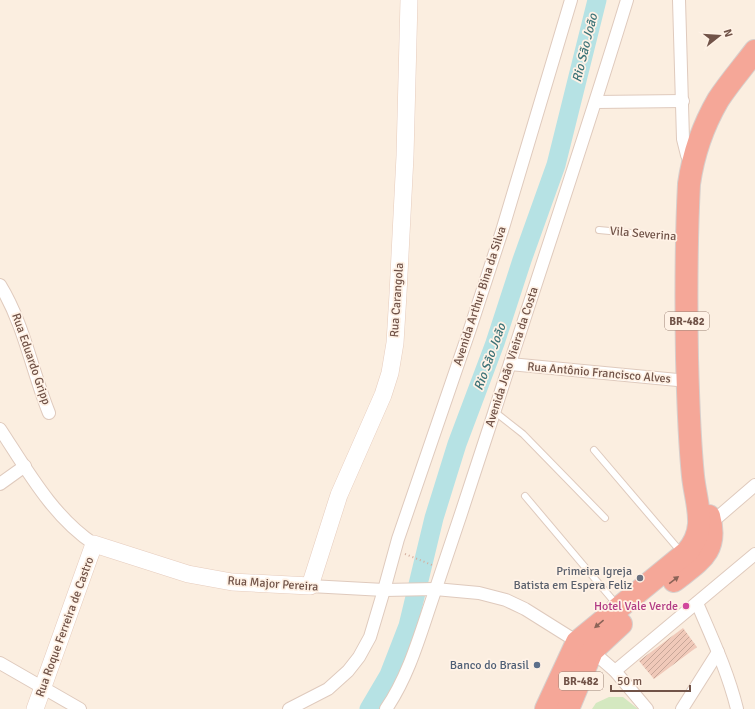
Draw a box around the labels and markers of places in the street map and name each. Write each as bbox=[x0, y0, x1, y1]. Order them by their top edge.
place label: Primeira Igreja Batista em Espera Feliz bbox=[513, 564, 632, 593]
marker: Primeira Igreja Batista em Espera Feliz bbox=[635, 573, 645, 583]
place label: Hotel Vale Verde bbox=[594, 599, 678, 614]
marker: Hotel Vale Verde bbox=[681, 601, 691, 611]
place label: Banco do Brasil bbox=[450, 658, 529, 673]
marker: Banco do Brasil bbox=[532, 660, 542, 670]

